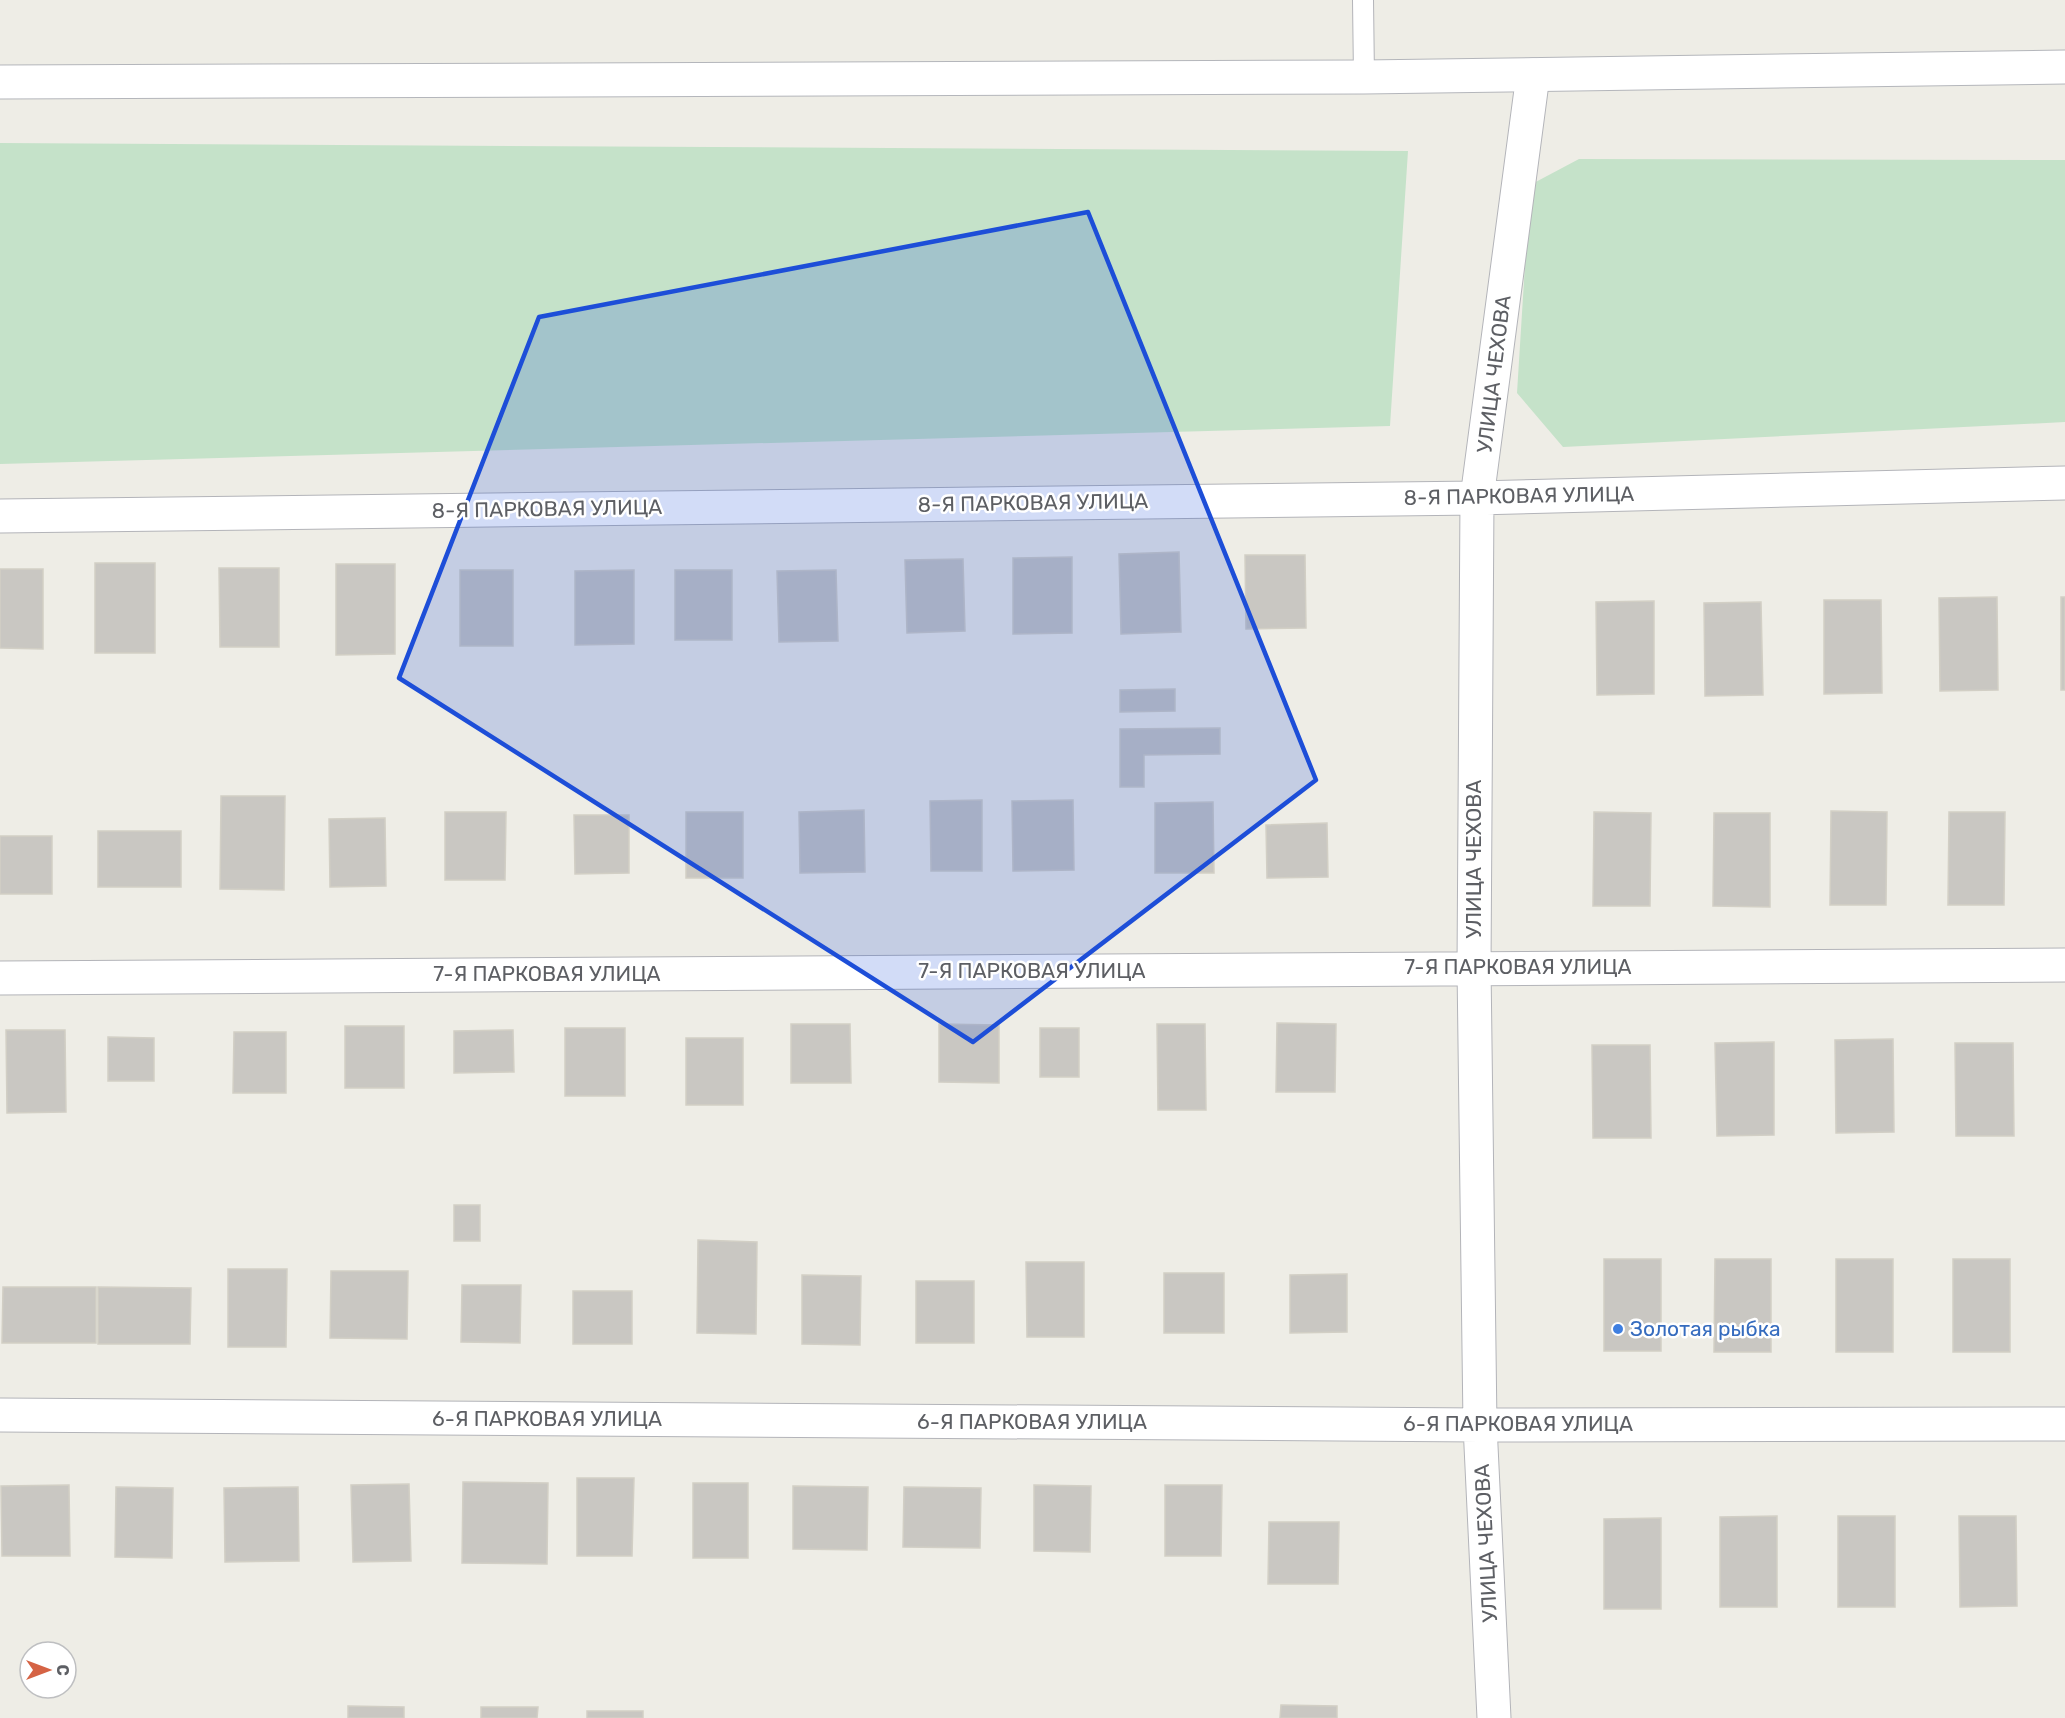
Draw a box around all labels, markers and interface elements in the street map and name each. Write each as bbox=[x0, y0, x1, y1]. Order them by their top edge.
street label: УЛИЦА ЧЕХОВА bbox=[1471, 294, 1516, 454]
street label: 8-Я ПАРКОВАЯ УЛИЦА bbox=[1403, 481, 1635, 510]
street label: 8-Я ПАРКОВАЯ УЛИЦА bbox=[917, 488, 1149, 517]
street label: 8-Я ПАРКОВАЯ УЛИЦА bbox=[431, 494, 663, 523]
street label: УЛИЦА ЧЕХОВА bbox=[1461, 780, 1486, 938]
street label: 7-Я ПАРКОВАЯ УЛИЦА bbox=[1404, 954, 1632, 979]
street label: 7-Я ПАРКОВАЯ УЛИЦА bbox=[918, 958, 1146, 983]
street label: 7-Я ПАРКОВАЯ УЛИЦА bbox=[433, 961, 661, 986]
place label: Золотая рыбка bbox=[1630, 1316, 1781, 1341]
marker: Золотая рыбка bbox=[1611, 1322, 1625, 1336]
street label: 6-Я ПАРКОВАЯ УЛИЦА bbox=[432, 1406, 662, 1431]
street label: 6-Я ПАРКОВАЯ УЛИЦА bbox=[917, 1409, 1147, 1434]
street label: 6-Я ПАРКОВАЯ УЛИЦА bbox=[1403, 1411, 1633, 1436]
street label: УЛИЦА ЧЕХОВА bbox=[1469, 1463, 1502, 1623]
north arrow bbox=[18, 1640, 78, 1700]
text: С bbox=[53, 1664, 72, 1676]

